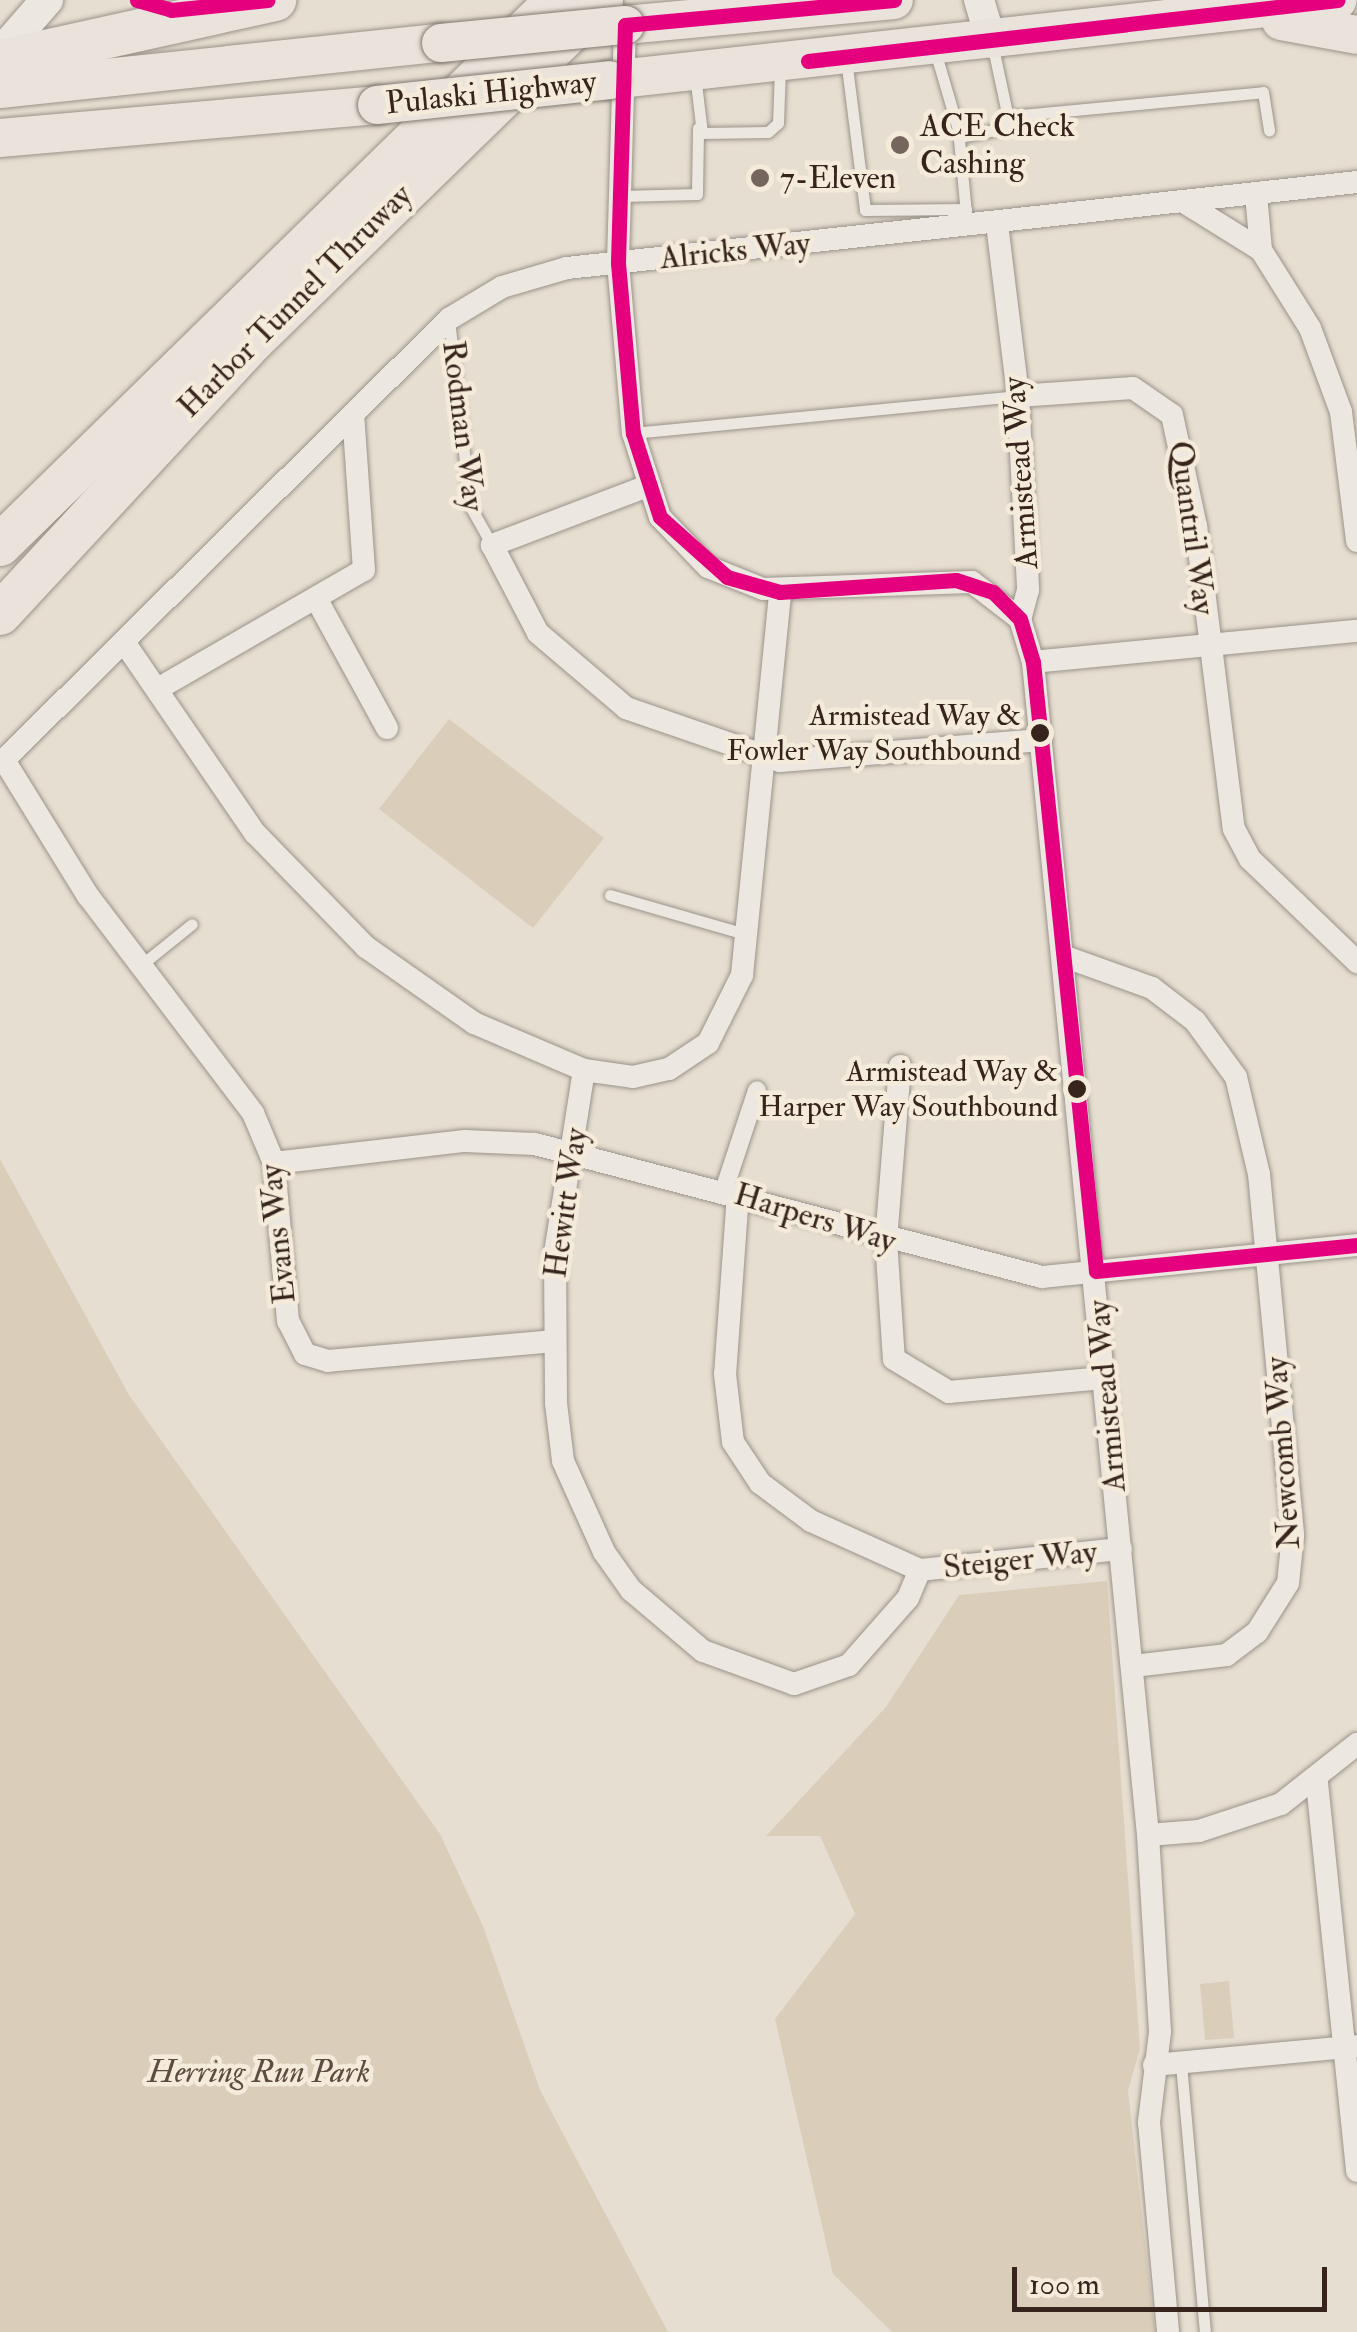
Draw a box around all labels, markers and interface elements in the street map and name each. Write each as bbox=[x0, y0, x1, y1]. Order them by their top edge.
street label: Pulaski Highway bbox=[384, 63, 598, 123]
place label: ACE Check Cashing bbox=[920, 108, 1075, 183]
marker: ACE Check Cashing bbox=[889, 134, 911, 156]
place label: 7-Eleven bbox=[780, 159, 896, 197]
marker: 7-Eleven bbox=[749, 167, 771, 189]
street label: Harbor Tunnel Thruway bbox=[170, 176, 420, 426]
street label: Alricks Way bbox=[658, 224, 812, 278]
street label: Rodman Way bbox=[433, 338, 493, 514]
street label: Armistead Way bbox=[995, 376, 1047, 570]
street label: Quantril Way bbox=[1161, 438, 1223, 618]
place label: Armistead Way & Fowler Way Southbound bbox=[727, 698, 1021, 768]
marker: Armistead Way & Fowler Way Southbound bbox=[1030, 723, 1050, 743]
place label: Armistead Way & Harper Way Southbound bbox=[759, 1054, 1058, 1124]
marker: Armistead Way & Harper Way Southbound bbox=[1067, 1079, 1087, 1099]
street label: Hewitt Way bbox=[536, 1125, 596, 1281]
street label: Evans Way bbox=[252, 1162, 304, 1306]
street label: Harpers Way bbox=[729, 1175, 901, 1261]
street label: Armistead Way bbox=[1079, 1298, 1135, 1494]
street label: Newcomb Way bbox=[1257, 1355, 1309, 1551]
street label: Steiger Way bbox=[941, 1533, 1099, 1587]
park label: Herring Run Park bbox=[148, 2053, 370, 2091]
scale bar bbox=[1017, 2247, 1332, 2309]
text: 100 m bbox=[1029, 2266, 1100, 2303]

